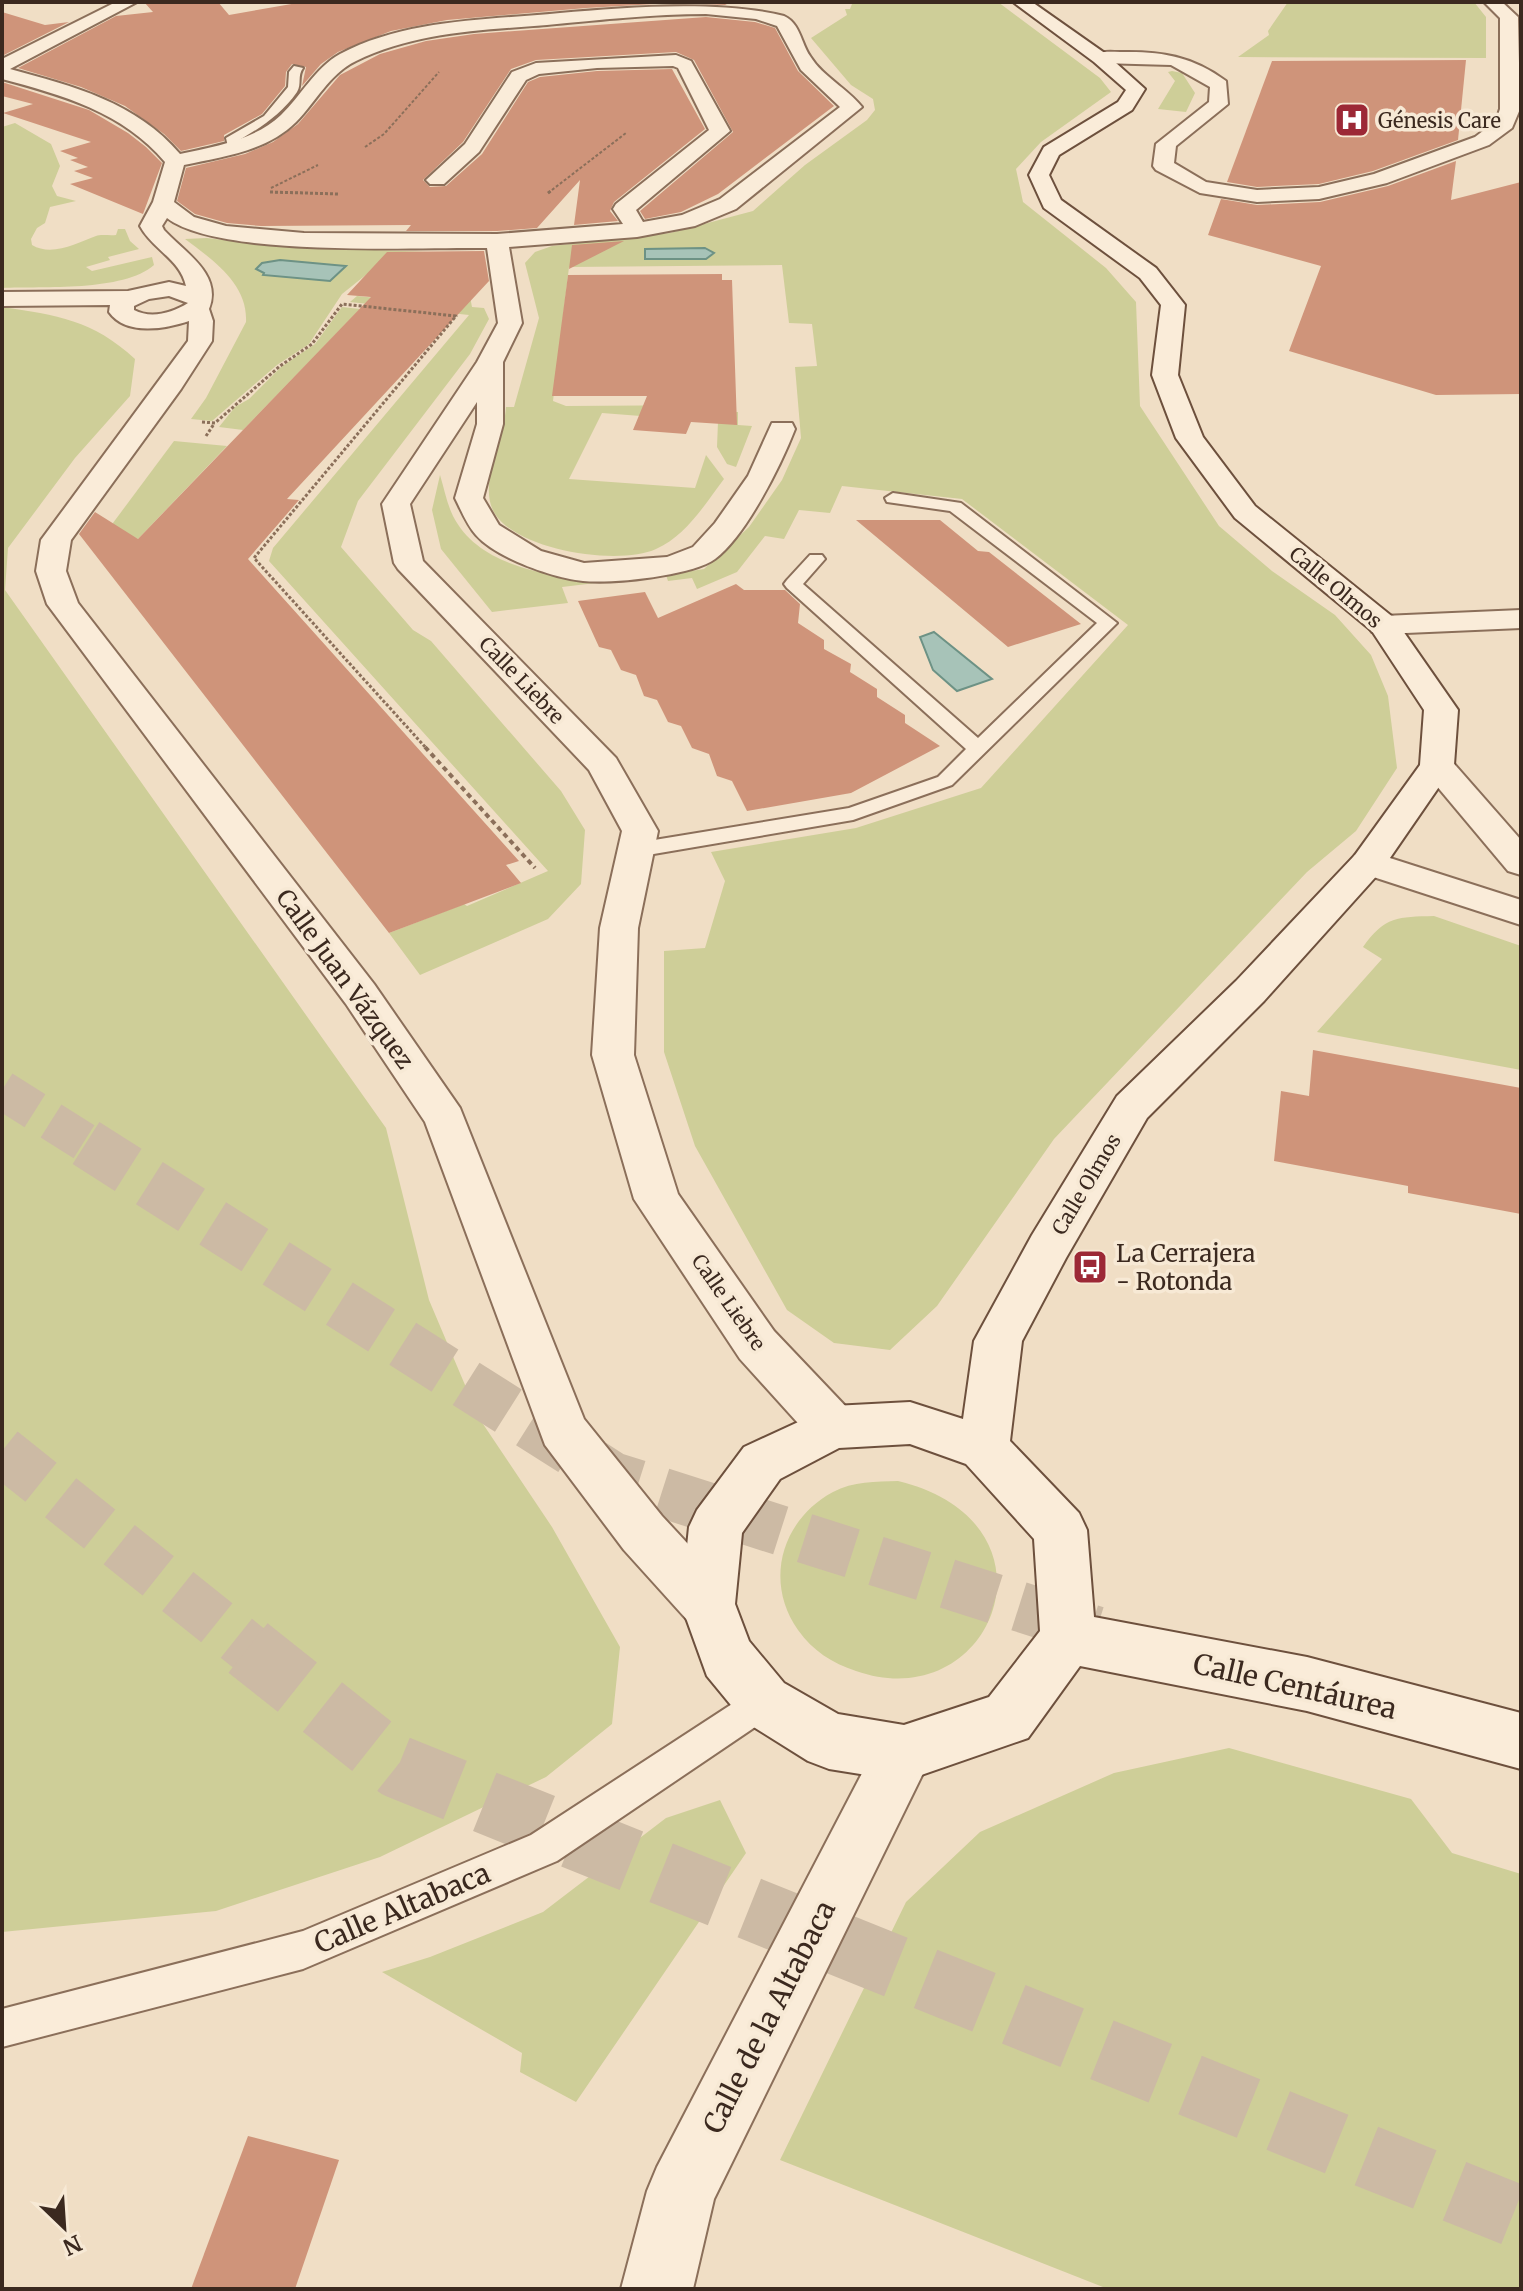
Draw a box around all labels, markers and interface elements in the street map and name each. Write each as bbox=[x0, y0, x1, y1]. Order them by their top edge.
hospital icon: Génesis Care bbox=[1333, 101, 1371, 139]
place label: Génesis Care bbox=[1378, 108, 1501, 133]
street label: Calle Olmos bbox=[1285, 541, 1387, 633]
street label: Calle Liebre bbox=[474, 631, 570, 729]
street label: Calle Juan Vázquez bbox=[269, 883, 421, 1075]
street label: Calle Olmos bbox=[1046, 1129, 1126, 1239]
place label: La Cerrajera - Rotonda bbox=[1116, 1238, 1255, 1297]
bus stop icon: La Cerrajera - Rotonda bbox=[1071, 1248, 1109, 1286]
street label: Calle Liebre bbox=[687, 1249, 771, 1355]
street label: Calle Centáurea bbox=[1190, 1645, 1400, 1727]
street label: Calle Altabaca bbox=[308, 1855, 496, 1961]
street label: Calle de la Altabaca bbox=[695, 1895, 843, 2139]
north arrow bbox=[24, 2187, 104, 2267]
text: N bbox=[58, 2229, 86, 2262]

